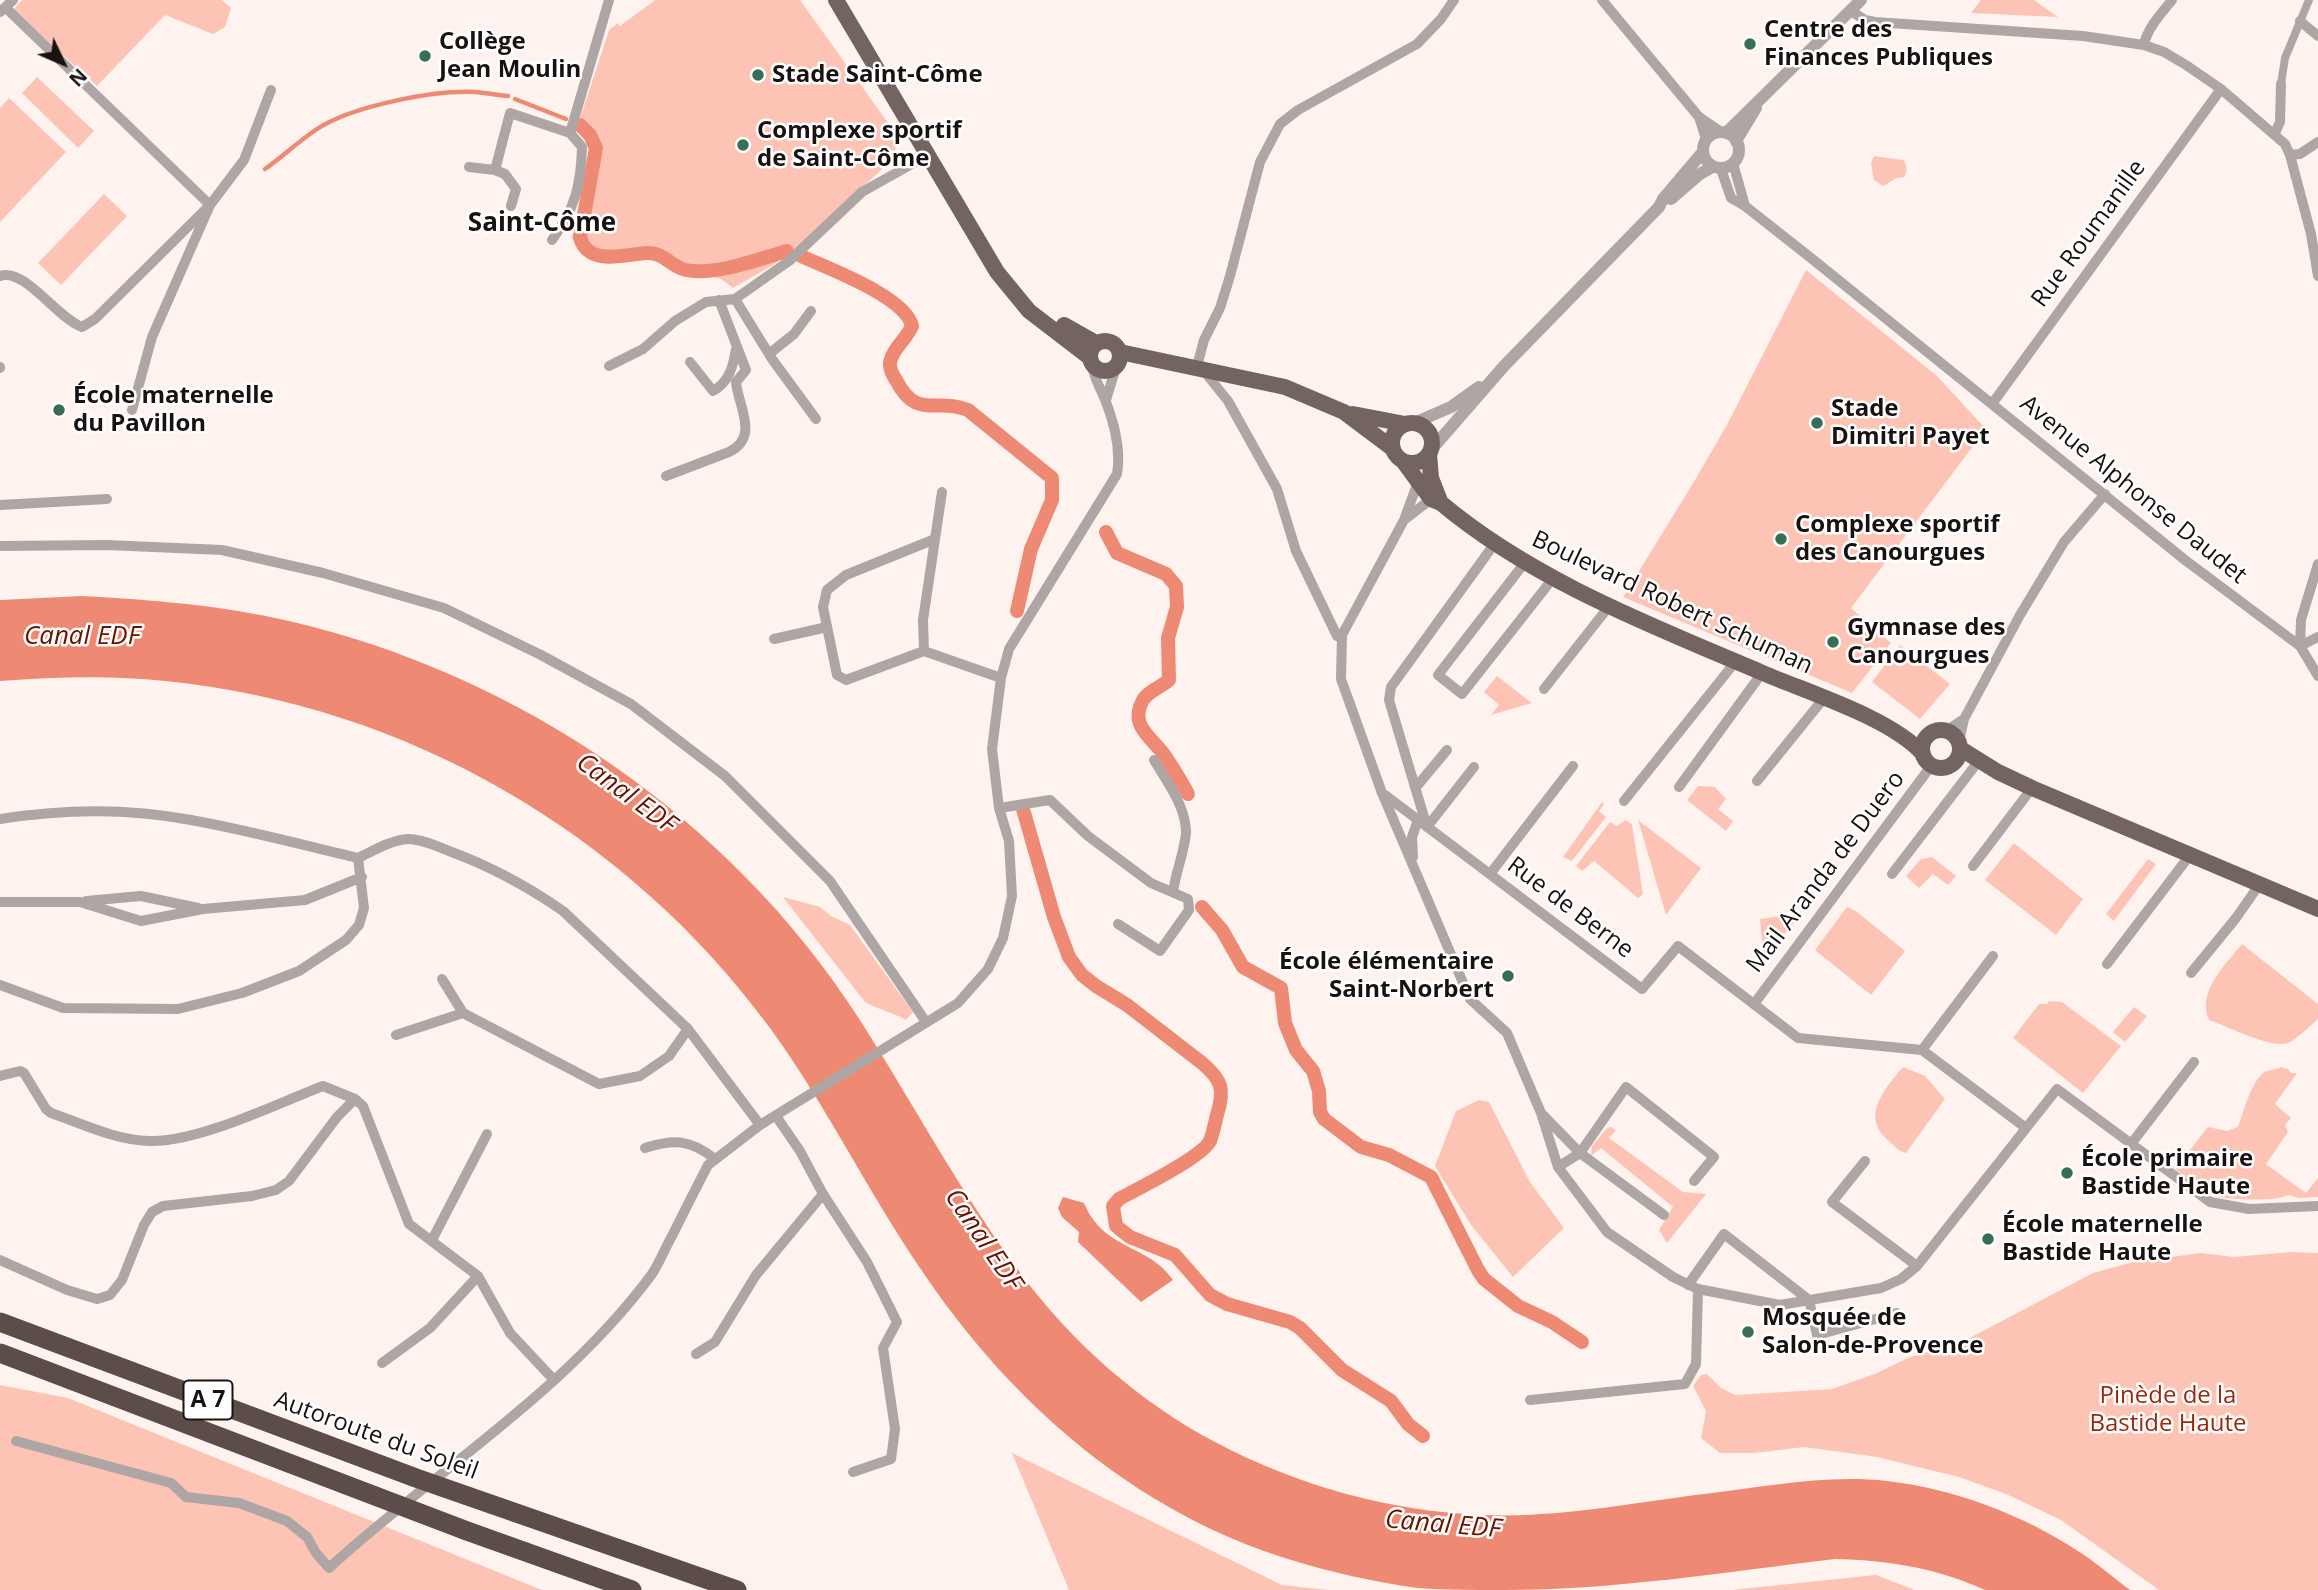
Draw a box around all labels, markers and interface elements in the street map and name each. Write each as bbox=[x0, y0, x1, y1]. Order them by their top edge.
place label: Centre des Finances Publiques bbox=[1764, 16, 1993, 72]
north arrow bbox=[28, 28, 98, 98]
place label: Collège Jean Moulin bbox=[439, 28, 581, 84]
marker: Centre des Finances Publiques bbox=[1742, 36, 1758, 52]
marker: Collège Jean Moulin bbox=[417, 48, 433, 64]
place label: Stade Saint-Côme bbox=[772, 61, 983, 89]
text: N bbox=[63, 63, 93, 92]
marker: Stade Saint-Côme bbox=[750, 67, 766, 83]
place label: Complexe sportif de Saint-Côme bbox=[757, 117, 962, 173]
marker: Complexe sportif de Saint-Côme bbox=[735, 137, 751, 153]
street label: Rue Roumanille bbox=[2026, 155, 2152, 313]
district label: Saint-Côme bbox=[468, 208, 616, 240]
place label: École maternelle du Pavillon bbox=[73, 382, 274, 438]
street label: Avenue Alphonse Daudet bbox=[2014, 390, 2252, 590]
place label: Stade Dimitri Payet bbox=[1831, 395, 1990, 451]
marker: École maternelle du Pavillon bbox=[51, 402, 67, 418]
marker: Stade Dimitri Payet bbox=[1809, 415, 1825, 431]
place label: Complexe sportif des Canourgues bbox=[1795, 511, 2000, 567]
street label: Boulevard Robert Schuman bbox=[1527, 525, 1817, 681]
marker: Complexe sportif des Canourgues bbox=[1773, 531, 1789, 547]
place label: Gymnase des Canourgues bbox=[1847, 614, 2006, 670]
water label: Canal EDF bbox=[24, 621, 140, 653]
marker: Gymnase des Canourgues bbox=[1825, 634, 1841, 650]
water label: Canal EDF bbox=[570, 747, 682, 841]
street label: Mail Aranda de Duero bbox=[1741, 766, 1911, 978]
street label: Rue de Berne bbox=[1501, 851, 1639, 965]
place label: École élémentaire Saint-Norbert bbox=[1279, 948, 1494, 1004]
marker: École élémentaire Saint-Norbert bbox=[1500, 968, 1516, 984]
place label: École primaire Bastide Haute bbox=[2081, 1145, 2253, 1201]
marker: École primaire Bastide Haute bbox=[2059, 1165, 2075, 1181]
water label: Canal EDF bbox=[938, 1183, 1028, 1297]
place label: École maternelle Bastide Haute bbox=[2002, 1211, 2203, 1267]
marker: École maternelle Bastide Haute bbox=[1980, 1231, 1996, 1247]
place label: Mosquée de Salon-de-Provence bbox=[1762, 1304, 1983, 1360]
marker: Mosquée de Salon-de-Provence bbox=[1740, 1324, 1756, 1340]
road number: A 7 bbox=[184, 1380, 232, 1420]
park label: Pinède de la Bastide Haute bbox=[2089, 1382, 2247, 1438]
street label: Autoroute du Soleil bbox=[270, 1386, 482, 1486]
water label: Canal EDF bbox=[1384, 1504, 1502, 1546]

